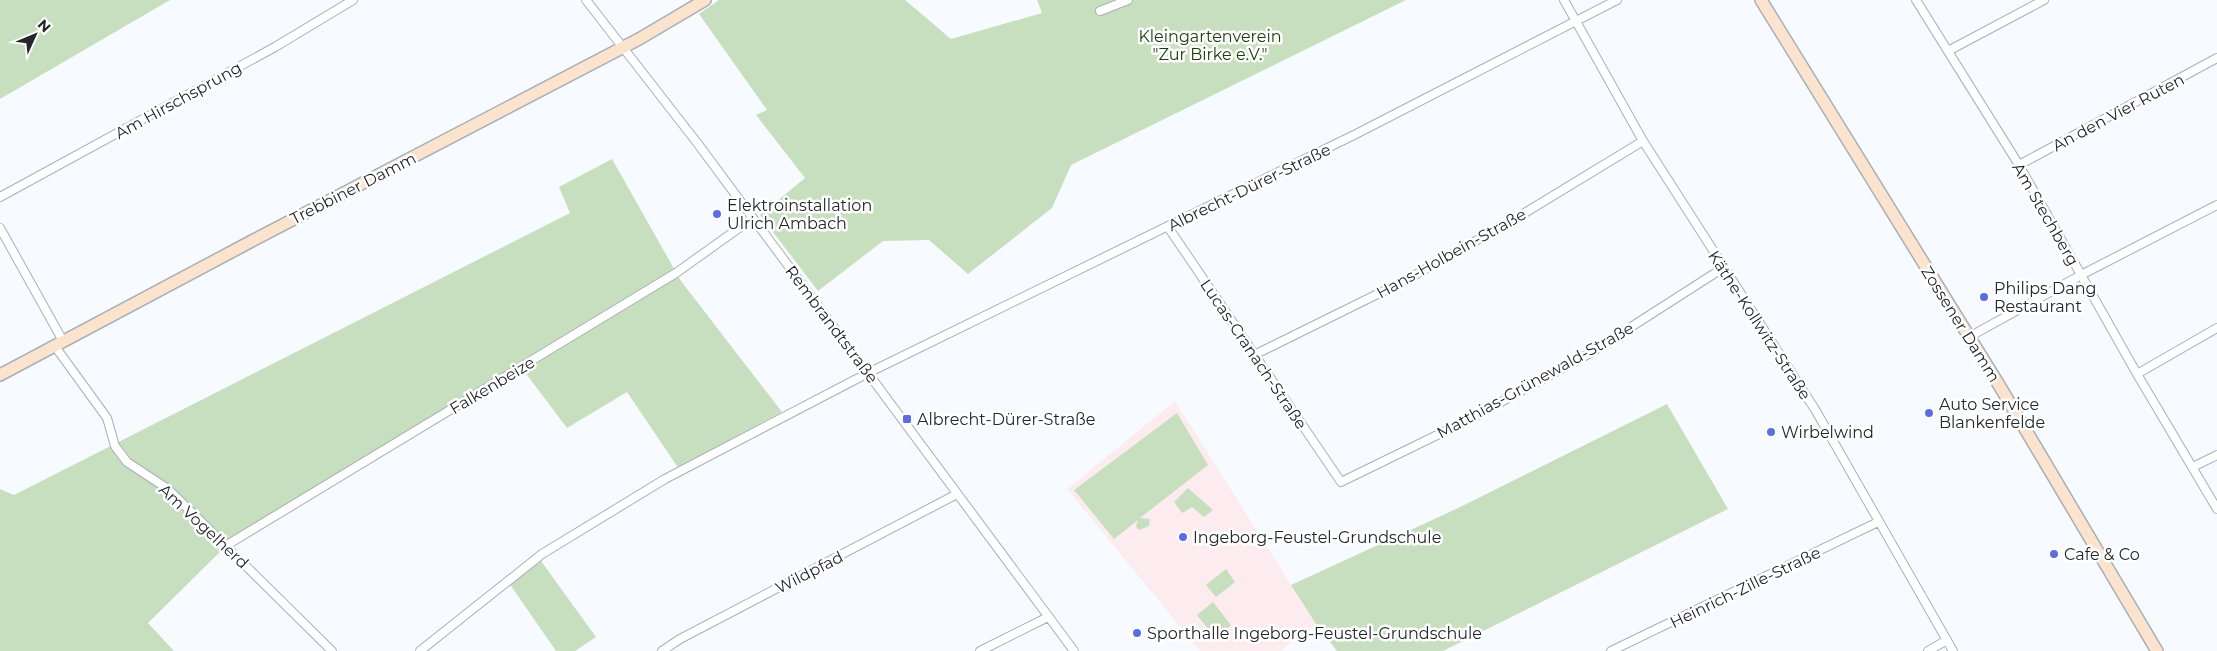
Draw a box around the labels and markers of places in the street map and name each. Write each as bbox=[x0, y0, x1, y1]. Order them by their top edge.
place label: Elektroinstallation Ulrich Ambach bbox=[727, 196, 872, 233]
marker: Elektroinstallation Ulrich Ambach bbox=[711, 208, 723, 220]
place label: Philips Dang Restaurant bbox=[1994, 279, 2097, 316]
marker: Philips Dang Restaurant bbox=[1978, 291, 1990, 303]
place label: Auto Service Blankenfelde bbox=[1939, 395, 2045, 432]
marker: Auto Service Blankenfelde bbox=[1923, 407, 1935, 419]
place label: Albrecht-Dürer-Straße bbox=[917, 410, 1095, 429]
marker: Albrecht-Dürer-Straße bbox=[901, 413, 913, 425]
place label: Wirbelwind bbox=[1781, 423, 1874, 442]
marker: Wirbelwind bbox=[1765, 426, 1777, 438]
place label: Ingeborg-Feustel-Grundschule bbox=[1193, 528, 1441, 547]
marker: Ingeborg-Feustel-Grundschule bbox=[1177, 531, 1189, 543]
place label: Cafe & Co bbox=[2064, 545, 2140, 564]
marker: Cafe & Co bbox=[2048, 548, 2060, 560]
place label: Sporthalle Ingeborg-Feustel-Grundschule bbox=[1147, 624, 1482, 643]
marker: Sporthalle Ingeborg-Feustel-Grundschule bbox=[1131, 627, 1143, 639]

